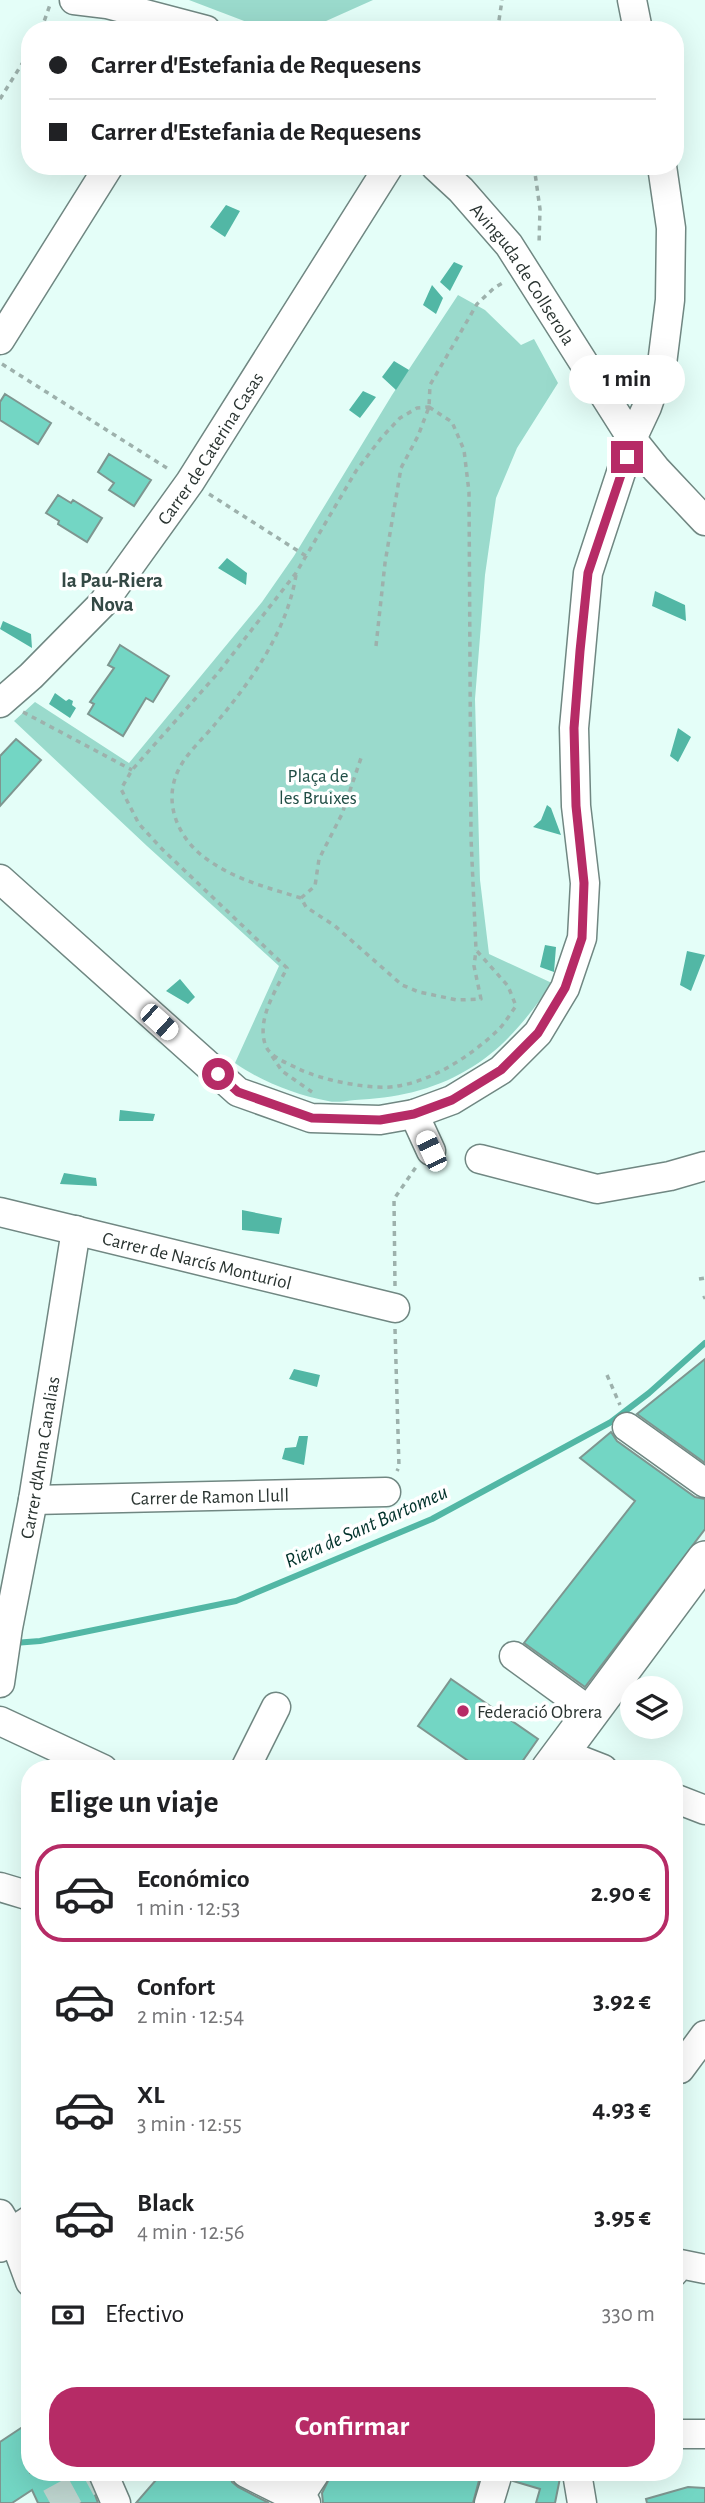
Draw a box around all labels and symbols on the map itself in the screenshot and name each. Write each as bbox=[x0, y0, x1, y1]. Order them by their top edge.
street label: Avinguda de Collserola bbox=[466, 200, 578, 349]
callout: 1 min bbox=[569, 356, 685, 405]
street label: Carrer de Caterina Casas bbox=[155, 369, 268, 529]
route end bbox=[611, 441, 643, 473]
district label: la Pau-Riera Nova bbox=[61, 570, 163, 615]
park label: Plaça de les Bruixes bbox=[279, 767, 357, 808]
car bbox=[137, 1000, 182, 1044]
route start bbox=[202, 1058, 234, 1090]
car bbox=[413, 1128, 450, 1174]
street label: Carrer de Narcís Monturiol bbox=[100, 1229, 293, 1294]
street label: Carrer d'Anna Canalias bbox=[18, 1375, 64, 1540]
water label: Riera de Sant Bartomeu bbox=[282, 1481, 451, 1572]
street label: Carrer de Ramon Llull bbox=[131, 1486, 289, 1509]
marker: Federació Obrera bbox=[455, 1703, 471, 1719]
place label: Federació Obrera bbox=[477, 1703, 602, 1722]

